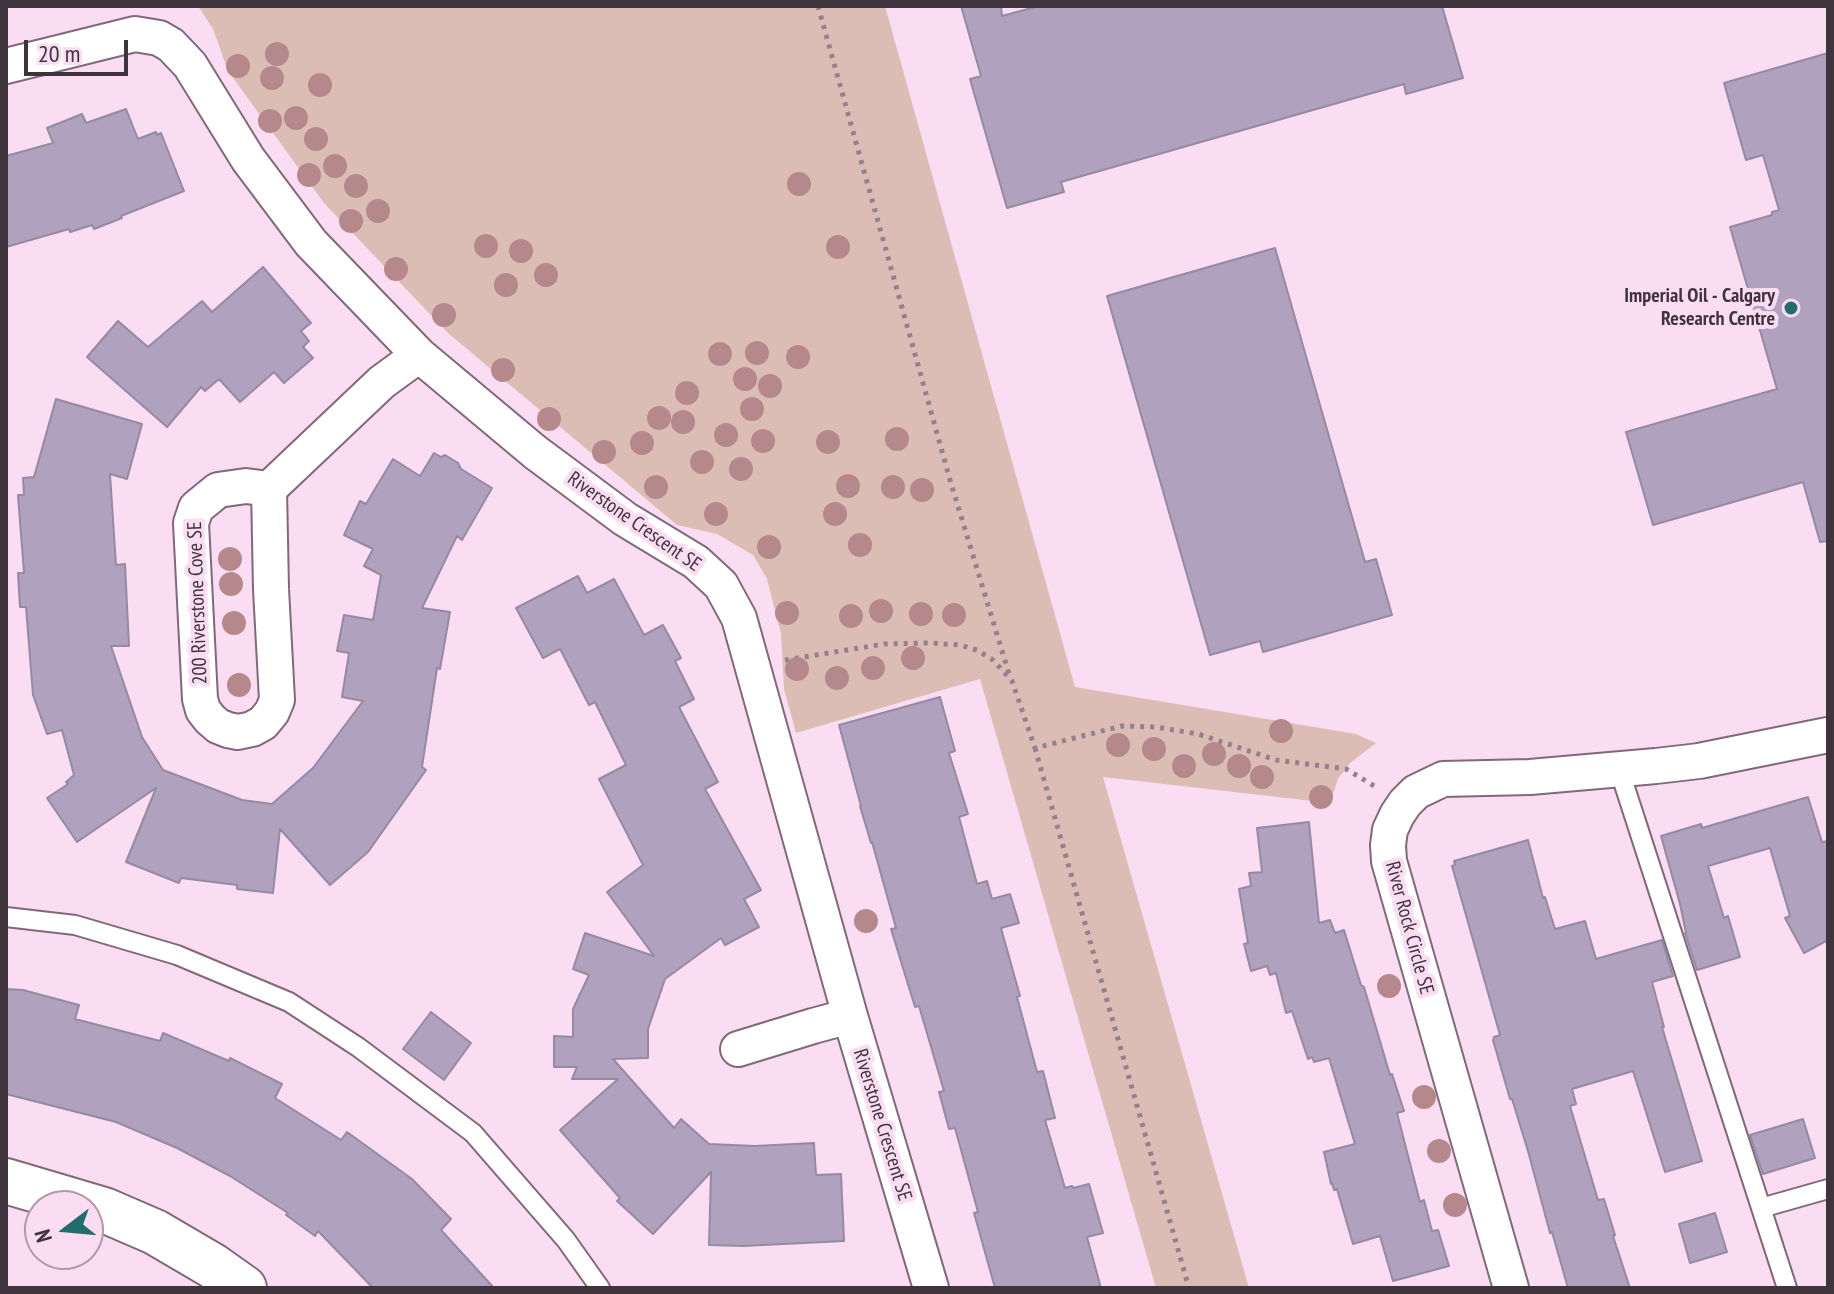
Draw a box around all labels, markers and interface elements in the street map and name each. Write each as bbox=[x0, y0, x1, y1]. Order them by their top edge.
scale bar bbox=[28, 24, 132, 74]
text: 20 m bbox=[38, 38, 80, 69]
place label: Imperial Oil - Calgary Research Centre bbox=[1624, 284, 1775, 331]
marker: Imperial Oil - Calgary Research Centre bbox=[1782, 299, 1800, 317]
street label: Riverstone Crescent SE bbox=[563, 467, 705, 577]
street label: 200 Riverstone Cove SE bbox=[183, 521, 213, 685]
street label: River Rock Circle SE bbox=[1380, 859, 1438, 997]
street label: Riverstone Crescent SE bbox=[847, 1046, 917, 1204]
north arrow bbox=[24, 1190, 104, 1270]
text: N bbox=[28, 1226, 58, 1246]

